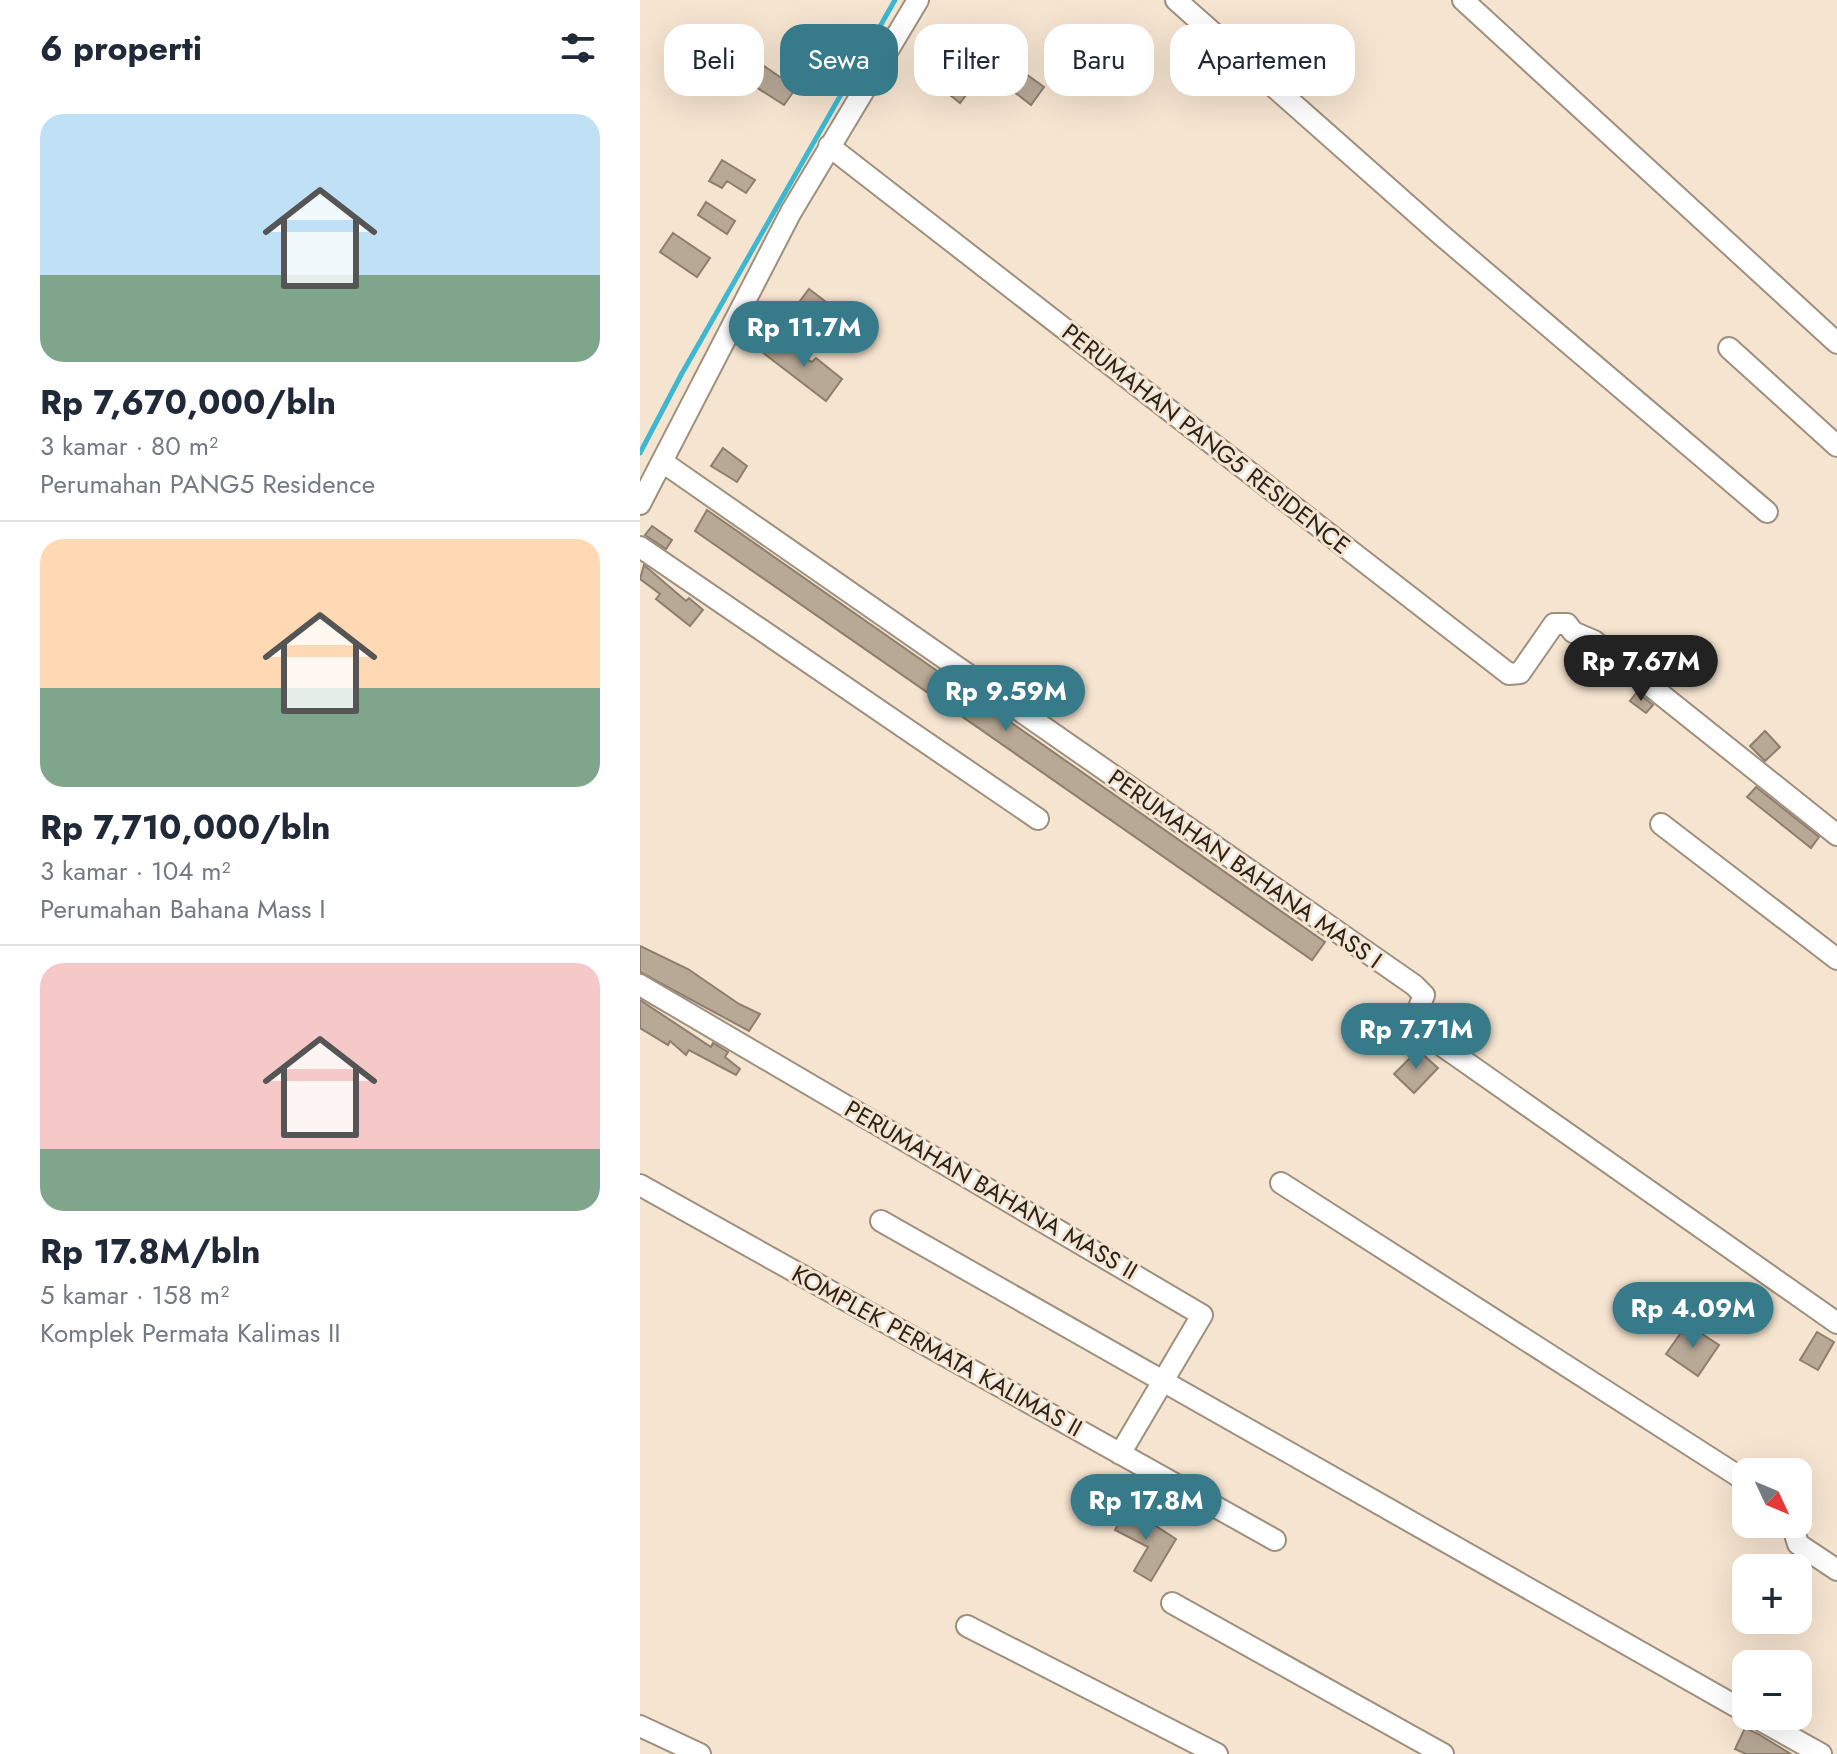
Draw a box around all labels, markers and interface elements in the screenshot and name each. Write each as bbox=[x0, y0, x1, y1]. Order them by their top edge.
text: 6 properti bbox=[40, 24, 202, 73]
chip: Beli bbox=[664, 24, 764, 96]
chip: Sewa bbox=[780, 24, 898, 96]
chip: Filter bbox=[914, 24, 1028, 96]
chip: Baru bbox=[1044, 24, 1154, 96]
chip: Apartemen bbox=[1170, 24, 1355, 96]
icon: filters bbox=[556, 26, 600, 70]
icon: home bbox=[248, 166, 392, 310]
pin: Rp 11.7M bbox=[721, 301, 887, 369]
text: Rp 11.7M bbox=[747, 308, 861, 346]
street label: PERUMAHAN PANG5 RESIDENCE bbox=[1055, 315, 1358, 562]
text: Rp 7,670,000/bln bbox=[40, 378, 336, 427]
text: 3 kamar · 80 m² bbox=[40, 427, 218, 465]
text: Perumahan PANG5 Residence bbox=[40, 465, 375, 503]
icon: home bbox=[248, 591, 392, 735]
pin: Rp 7.67M bbox=[1558, 635, 1724, 703]
text: Rp 7.67M bbox=[1582, 642, 1700, 680]
pin: Rp 9.59M bbox=[923, 665, 1089, 733]
text: Rp 9.59M bbox=[945, 672, 1067, 710]
street label: PERUMAHAN BAHANA MASS I bbox=[1101, 760, 1389, 977]
text: Rp 7,710,000/bln bbox=[40, 803, 331, 852]
text: 3 kamar · 104 m² bbox=[40, 852, 231, 890]
text: Perumahan Bahana Mass I bbox=[40, 890, 326, 928]
pin: Rp 7.71M bbox=[1333, 1003, 1499, 1071]
text: Rp 7.71M bbox=[1359, 1010, 1473, 1048]
icon: home bbox=[248, 1015, 392, 1159]
street label: PERUMAHAN BAHANA MASS II bbox=[838, 1091, 1144, 1288]
text: Rp 17.8M/bln bbox=[40, 1227, 261, 1276]
street label: KOMPLEK PERMATA KALIMAS II bbox=[786, 1256, 1089, 1445]
text: 5 kamar · 158 m² bbox=[40, 1276, 229, 1314]
pin: Rp 4.09M bbox=[1610, 1282, 1776, 1350]
text: Rp 4.09M bbox=[1631, 1289, 1755, 1327]
text: Komplek Permata Kalimas II bbox=[40, 1314, 341, 1352]
north arrow bbox=[1732, 1458, 1812, 1538]
map controls bbox=[1732, 1458, 1812, 1730]
pin: Rp 17.8M bbox=[1063, 1474, 1229, 1542]
text: Rp 17.8M bbox=[1089, 1481, 1203, 1519]
button: + bbox=[1732, 1554, 1812, 1634]
button: − bbox=[1732, 1650, 1812, 1730]

